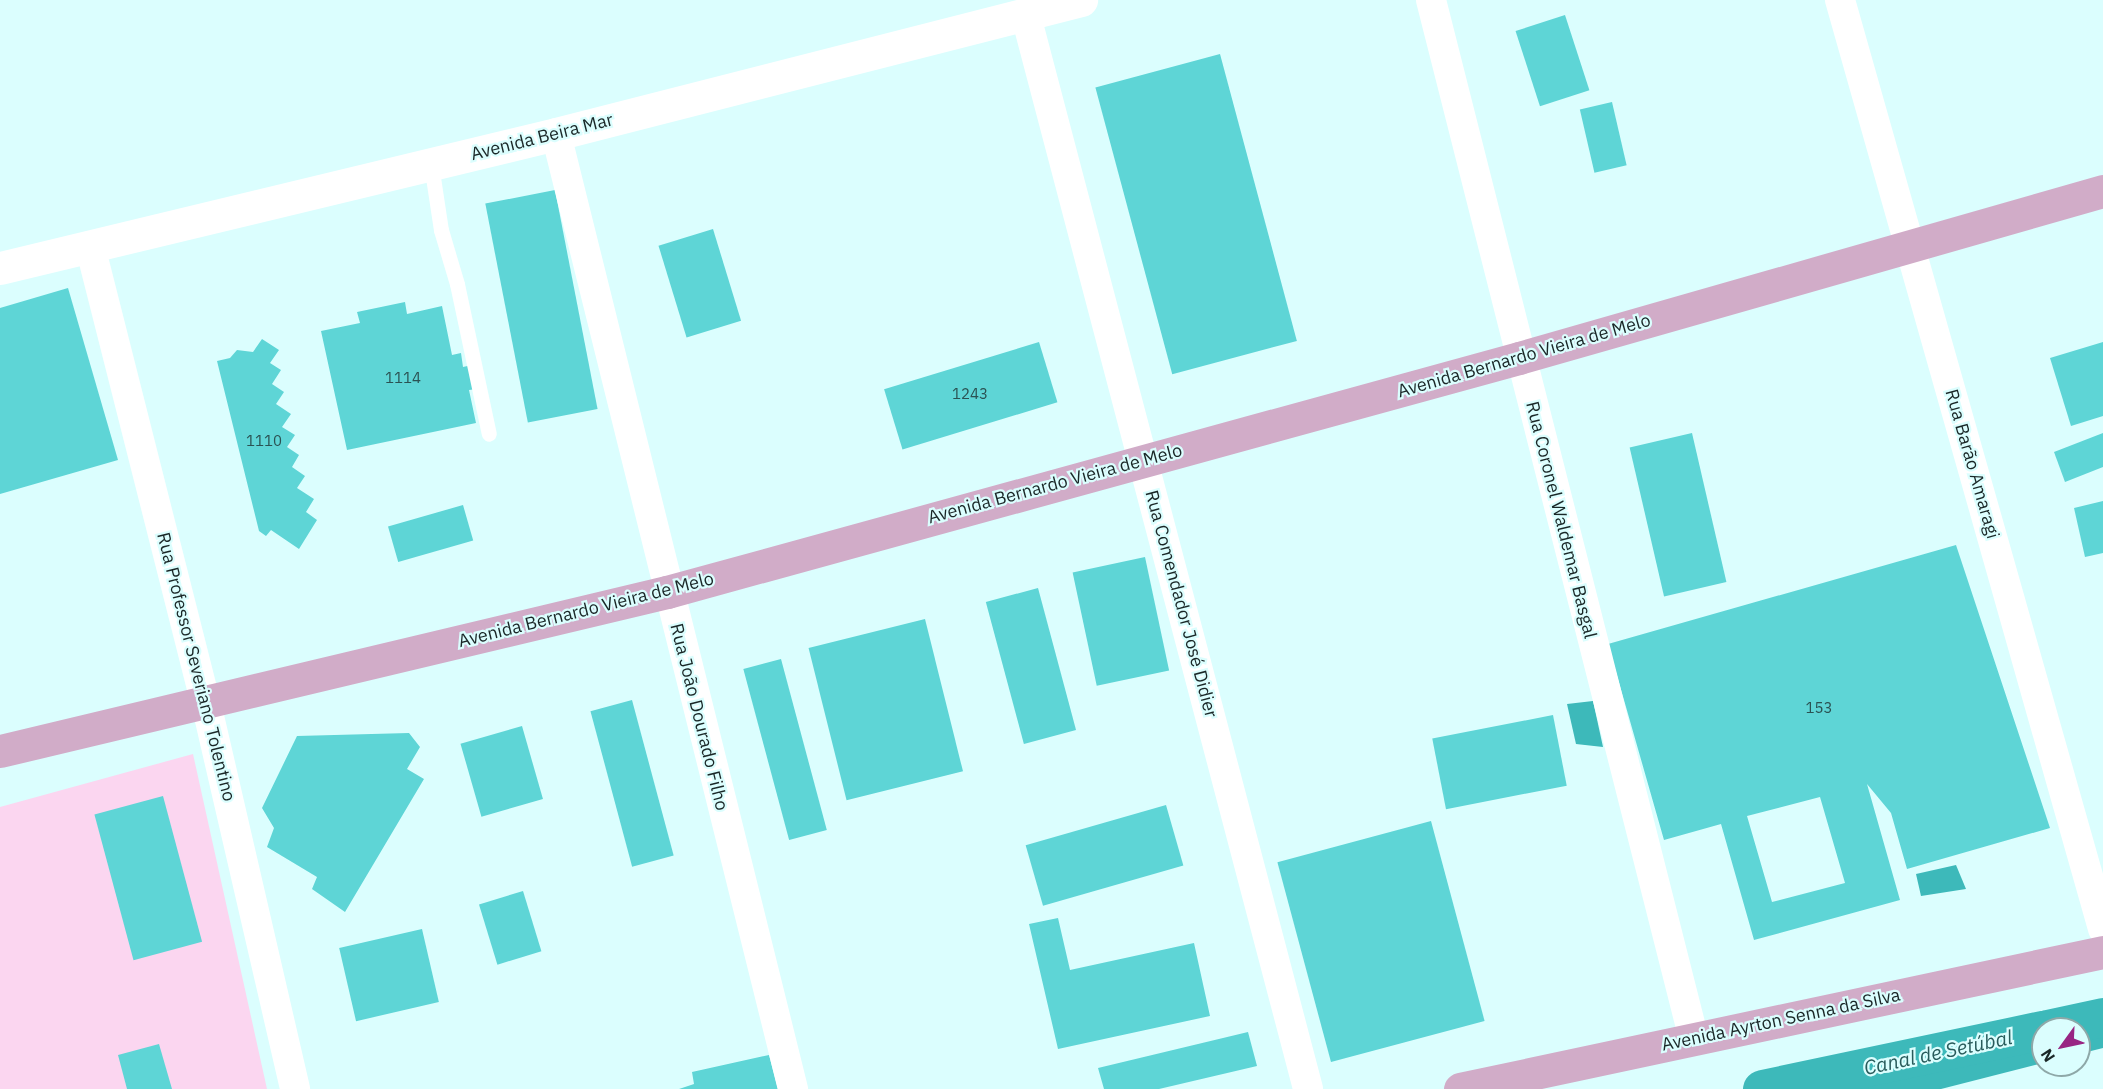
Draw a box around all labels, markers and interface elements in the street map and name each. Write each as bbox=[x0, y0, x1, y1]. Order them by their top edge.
street label: Avenida Beira Mar bbox=[468, 109, 616, 165]
street label: Avenida Bernardo Vieira de Melo bbox=[1395, 309, 1653, 403]
house number: 1114 bbox=[385, 369, 421, 387]
house number: 1243 bbox=[952, 385, 988, 403]
street label: Rua Barão Amaragi bbox=[1940, 387, 2004, 541]
street label: Rua Coronel Waldemar Basgal bbox=[1521, 399, 1601, 641]
house number: 1110 bbox=[246, 432, 282, 450]
street label: Avenida Bernardo Vieira de Melo bbox=[925, 440, 1185, 528]
street label: Rua Comendador José Didier bbox=[1140, 488, 1222, 720]
street label: Rua Professor Severiano Tolentino bbox=[152, 530, 240, 804]
street label: Avenida Bernardo Vieira de Melo bbox=[456, 568, 716, 652]
street label: Rua João Dourado Filho bbox=[665, 621, 733, 813]
house number: 153 bbox=[1806, 699, 1832, 717]
street label: Avenida Ayrton Senna da Silva bbox=[1660, 984, 1902, 1056]
north arrow bbox=[2031, 1017, 2091, 1077]
water label: Canal de Setúbal bbox=[1862, 1025, 2014, 1079]
text: N bbox=[2036, 1045, 2059, 1066]

